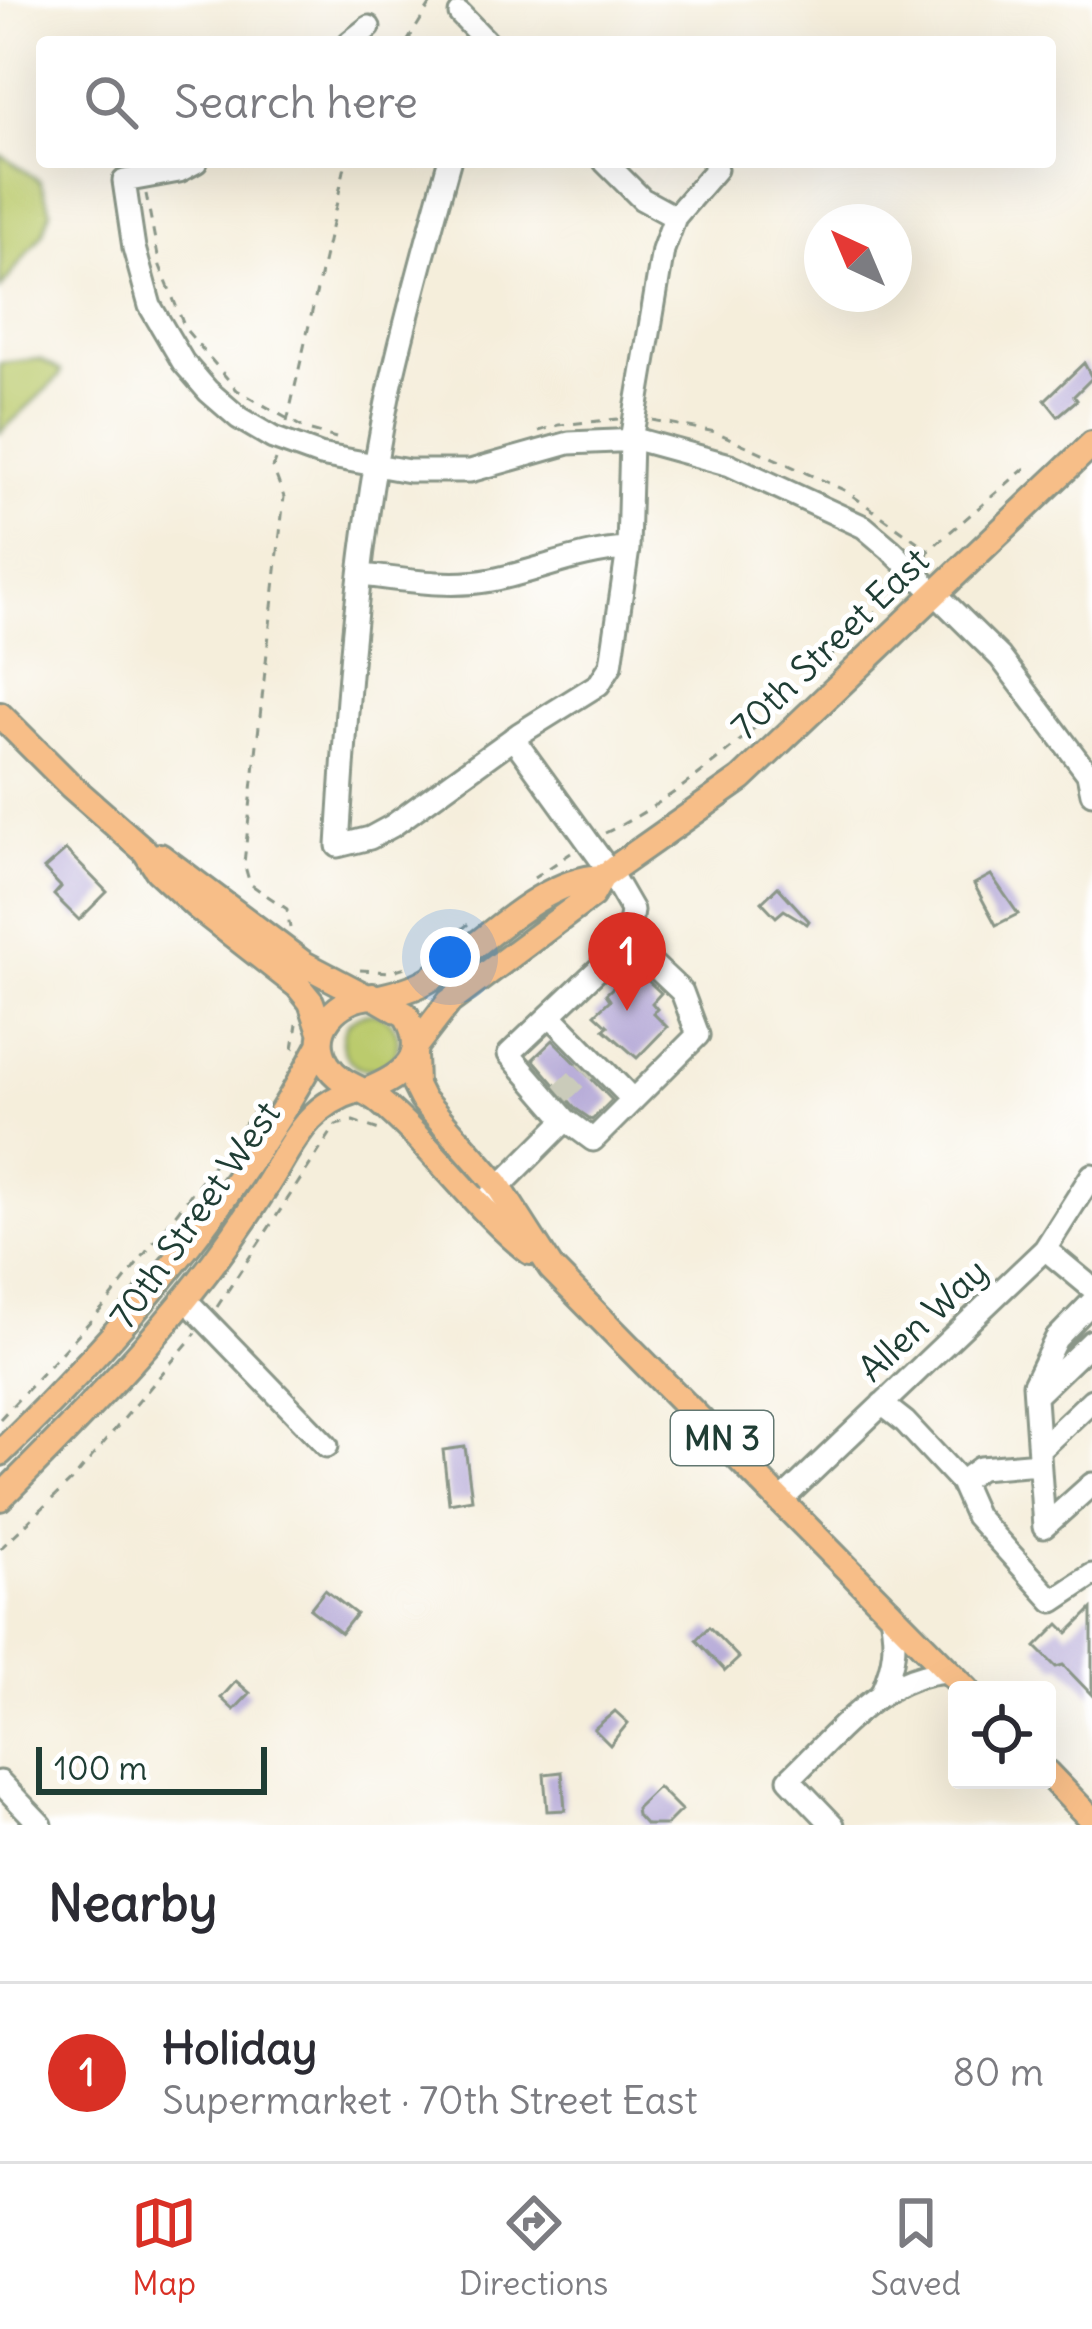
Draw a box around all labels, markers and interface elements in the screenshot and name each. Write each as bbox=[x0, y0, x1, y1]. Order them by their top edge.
search box bbox=[36, 36, 1056, 168]
icon: search bbox=[78, 69, 144, 135]
text: Search here bbox=[174, 74, 418, 130]
north arrow bbox=[804, 204, 912, 312]
street label: 70th Street East bbox=[722, 538, 938, 750]
pin: 1 bbox=[588, 912, 666, 1011]
your location bbox=[420, 927, 480, 987]
street label: 70th Street West bbox=[100, 1093, 290, 1337]
street label: Allen Way bbox=[849, 1249, 997, 1391]
road number: MN 3 bbox=[671, 1411, 773, 1465]
map controls bbox=[948, 1681, 1056, 1789]
button: locate bbox=[948, 1681, 1056, 1789]
scale bar bbox=[36, 1741, 267, 1794]
text: 100 m bbox=[54, 1747, 147, 1789]
text: Nearby bbox=[48, 1871, 217, 1935]
text: Holiday bbox=[162, 2020, 317, 2076]
text: 1 bbox=[79, 2048, 95, 2097]
text: 80 m bbox=[952, 2048, 1044, 2097]
text: Supermarket · 70th Street East bbox=[162, 2076, 698, 2125]
tab: Map bbox=[131, 2190, 197, 2304]
tab: Directions bbox=[459, 2190, 608, 2304]
tab: Saved bbox=[871, 2190, 961, 2304]

